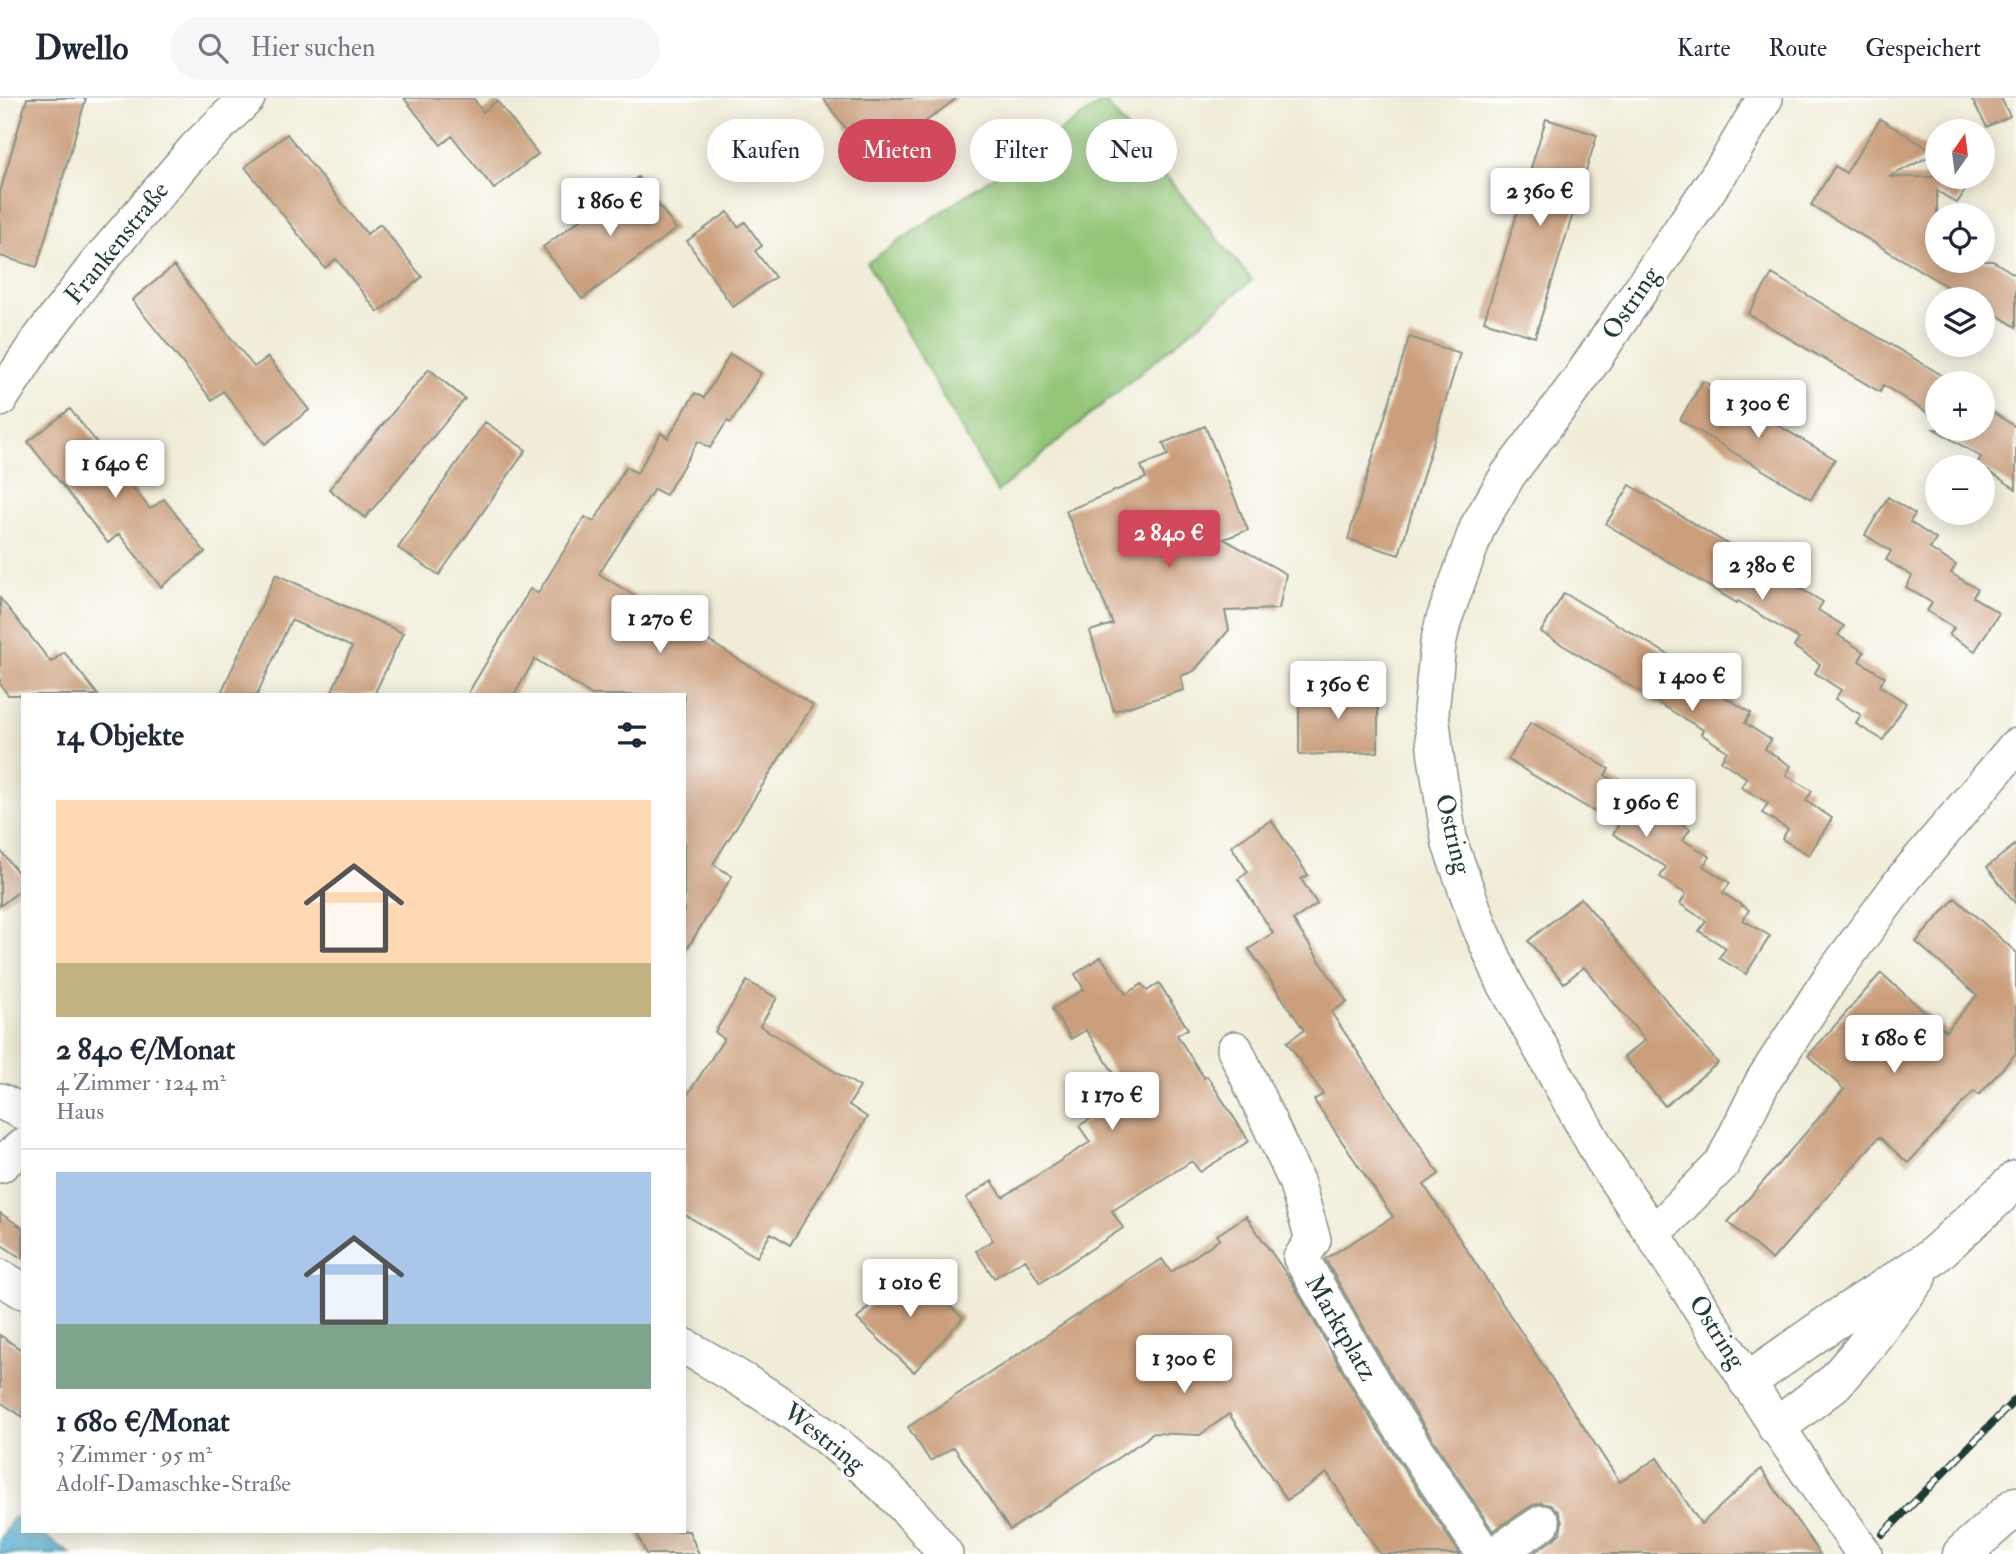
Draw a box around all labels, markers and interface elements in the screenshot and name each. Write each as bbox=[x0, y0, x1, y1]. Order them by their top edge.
search box bbox=[170, 17, 660, 80]
text: Dwello bbox=[35, 28, 128, 69]
icon: search bbox=[194, 29, 232, 67]
text: Hier suchen bbox=[250, 32, 375, 64]
text: Karte bbox=[1677, 33, 1730, 64]
text: Route bbox=[1768, 33, 1827, 64]
text: Gespeichert bbox=[1865, 33, 1981, 64]
chip: Kaufen bbox=[707, 119, 824, 182]
chip: Mieten bbox=[838, 119, 956, 182]
chip: Filter bbox=[970, 119, 1072, 182]
chip: Neu bbox=[1086, 119, 1177, 182]
north arrow bbox=[1925, 119, 1995, 189]
map controls bbox=[1925, 119, 1995, 525]
pin: 2 360 € bbox=[1475, 169, 1605, 228]
street label: Frankenstraße bbox=[58, 175, 176, 311]
text: 2 360 € bbox=[1506, 176, 1574, 205]
pin: 1 860 € bbox=[545, 178, 675, 238]
text: 1 860 € bbox=[577, 186, 643, 215]
button: locate bbox=[1925, 203, 1995, 273]
street label: Ostring bbox=[1595, 259, 1668, 346]
button: layers bbox=[1925, 287, 1995, 357]
button: + bbox=[1925, 371, 1995, 441]
pin: 1 300 € bbox=[1693, 380, 1823, 440]
text: 1 300 € bbox=[1726, 388, 1790, 417]
pin: 1 640 € bbox=[50, 440, 180, 500]
text: 1 640 € bbox=[81, 448, 149, 477]
button: − bbox=[1925, 455, 1995, 525]
pin: 2 840 € bbox=[1104, 510, 1234, 570]
text: 2 840 € bbox=[1134, 518, 1204, 547]
pin: 2 380 € bbox=[1697, 542, 1827, 602]
text: 2 380 € bbox=[1729, 550, 1795, 579]
pin: 1 270 € bbox=[595, 596, 725, 655]
text: 1 270 € bbox=[627, 603, 693, 632]
pin: 1 400 € bbox=[1627, 654, 1757, 713]
text: 1 400 € bbox=[1658, 661, 1726, 690]
pin: 1 360 € bbox=[1273, 662, 1403, 721]
text: 1 360 € bbox=[1306, 669, 1370, 698]
icon: filters bbox=[613, 716, 651, 754]
text: 14 Objekte bbox=[56, 717, 184, 754]
pin: 1 960 € bbox=[1581, 780, 1711, 839]
text: 1 960 € bbox=[1613, 787, 1679, 816]
street label: Ostring bbox=[1428, 791, 1479, 878]
icon: home bbox=[291, 845, 417, 971]
pin: 1 680 € bbox=[1829, 1016, 1959, 1075]
text: 1 680 € bbox=[1861, 1023, 1927, 1052]
text: 2 840 €/Monat bbox=[56, 1031, 235, 1068]
text: 4 Zimmer · 124 m² bbox=[56, 1068, 226, 1097]
pin: 1 170 € bbox=[1047, 1072, 1177, 1132]
text: 1 170 € bbox=[1081, 1080, 1143, 1109]
text: Haus bbox=[56, 1097, 104, 1126]
icon: home bbox=[291, 1217, 417, 1343]
pin: 1 010 € bbox=[845, 1260, 975, 1319]
text: 1 010 € bbox=[879, 1267, 941, 1296]
street label: Marktplatz bbox=[1297, 1269, 1384, 1388]
street label: Ostring bbox=[1681, 1289, 1753, 1376]
pin: 1 300 € bbox=[1119, 1336, 1249, 1395]
text: 1 300 € bbox=[1152, 1343, 1216, 1372]
street label: Westring bbox=[776, 1395, 872, 1481]
text: 1 680 €/Monat bbox=[56, 1403, 230, 1440]
text: 3 Zimmer · 95 m² bbox=[56, 1440, 212, 1469]
text: Adolf-Damaschke-Straße bbox=[56, 1469, 291, 1498]

